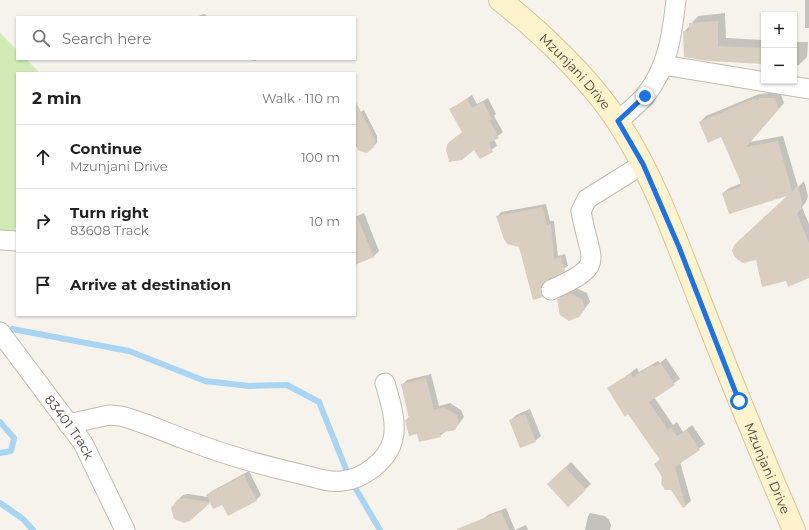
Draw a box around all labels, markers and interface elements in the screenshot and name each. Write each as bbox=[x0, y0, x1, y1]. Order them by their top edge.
map controls bbox=[761, 12, 797, 84]
button: + bbox=[761, 12, 797, 48]
search box bbox=[16, 16, 356, 60]
icon: search bbox=[30, 27, 52, 49]
text: Search here bbox=[62, 29, 151, 48]
street label: Mzunjani Drive bbox=[537, 30, 615, 113]
button: − bbox=[761, 48, 797, 84]
route end bbox=[636, 87, 654, 105]
text: 2 min bbox=[32, 88, 82, 108]
text: Walk · 110 m bbox=[262, 90, 340, 106]
text: Continue bbox=[70, 139, 142, 158]
icon: ahead bbox=[32, 146, 54, 168]
text: 100 m bbox=[301, 149, 340, 165]
text: Mzunjani Drive bbox=[70, 158, 168, 174]
text: Turn right bbox=[70, 203, 149, 222]
icon: right bbox=[32, 210, 54, 232]
text: 10 m bbox=[310, 213, 340, 229]
text: 83608 Track bbox=[70, 222, 148, 238]
icon: arrive bbox=[32, 274, 54, 296]
text: Arrive at destination bbox=[70, 275, 231, 294]
street label: 83401 Track bbox=[42, 391, 98, 462]
route start bbox=[730, 392, 748, 410]
street label: Mzunjani Drive bbox=[741, 420, 794, 516]

